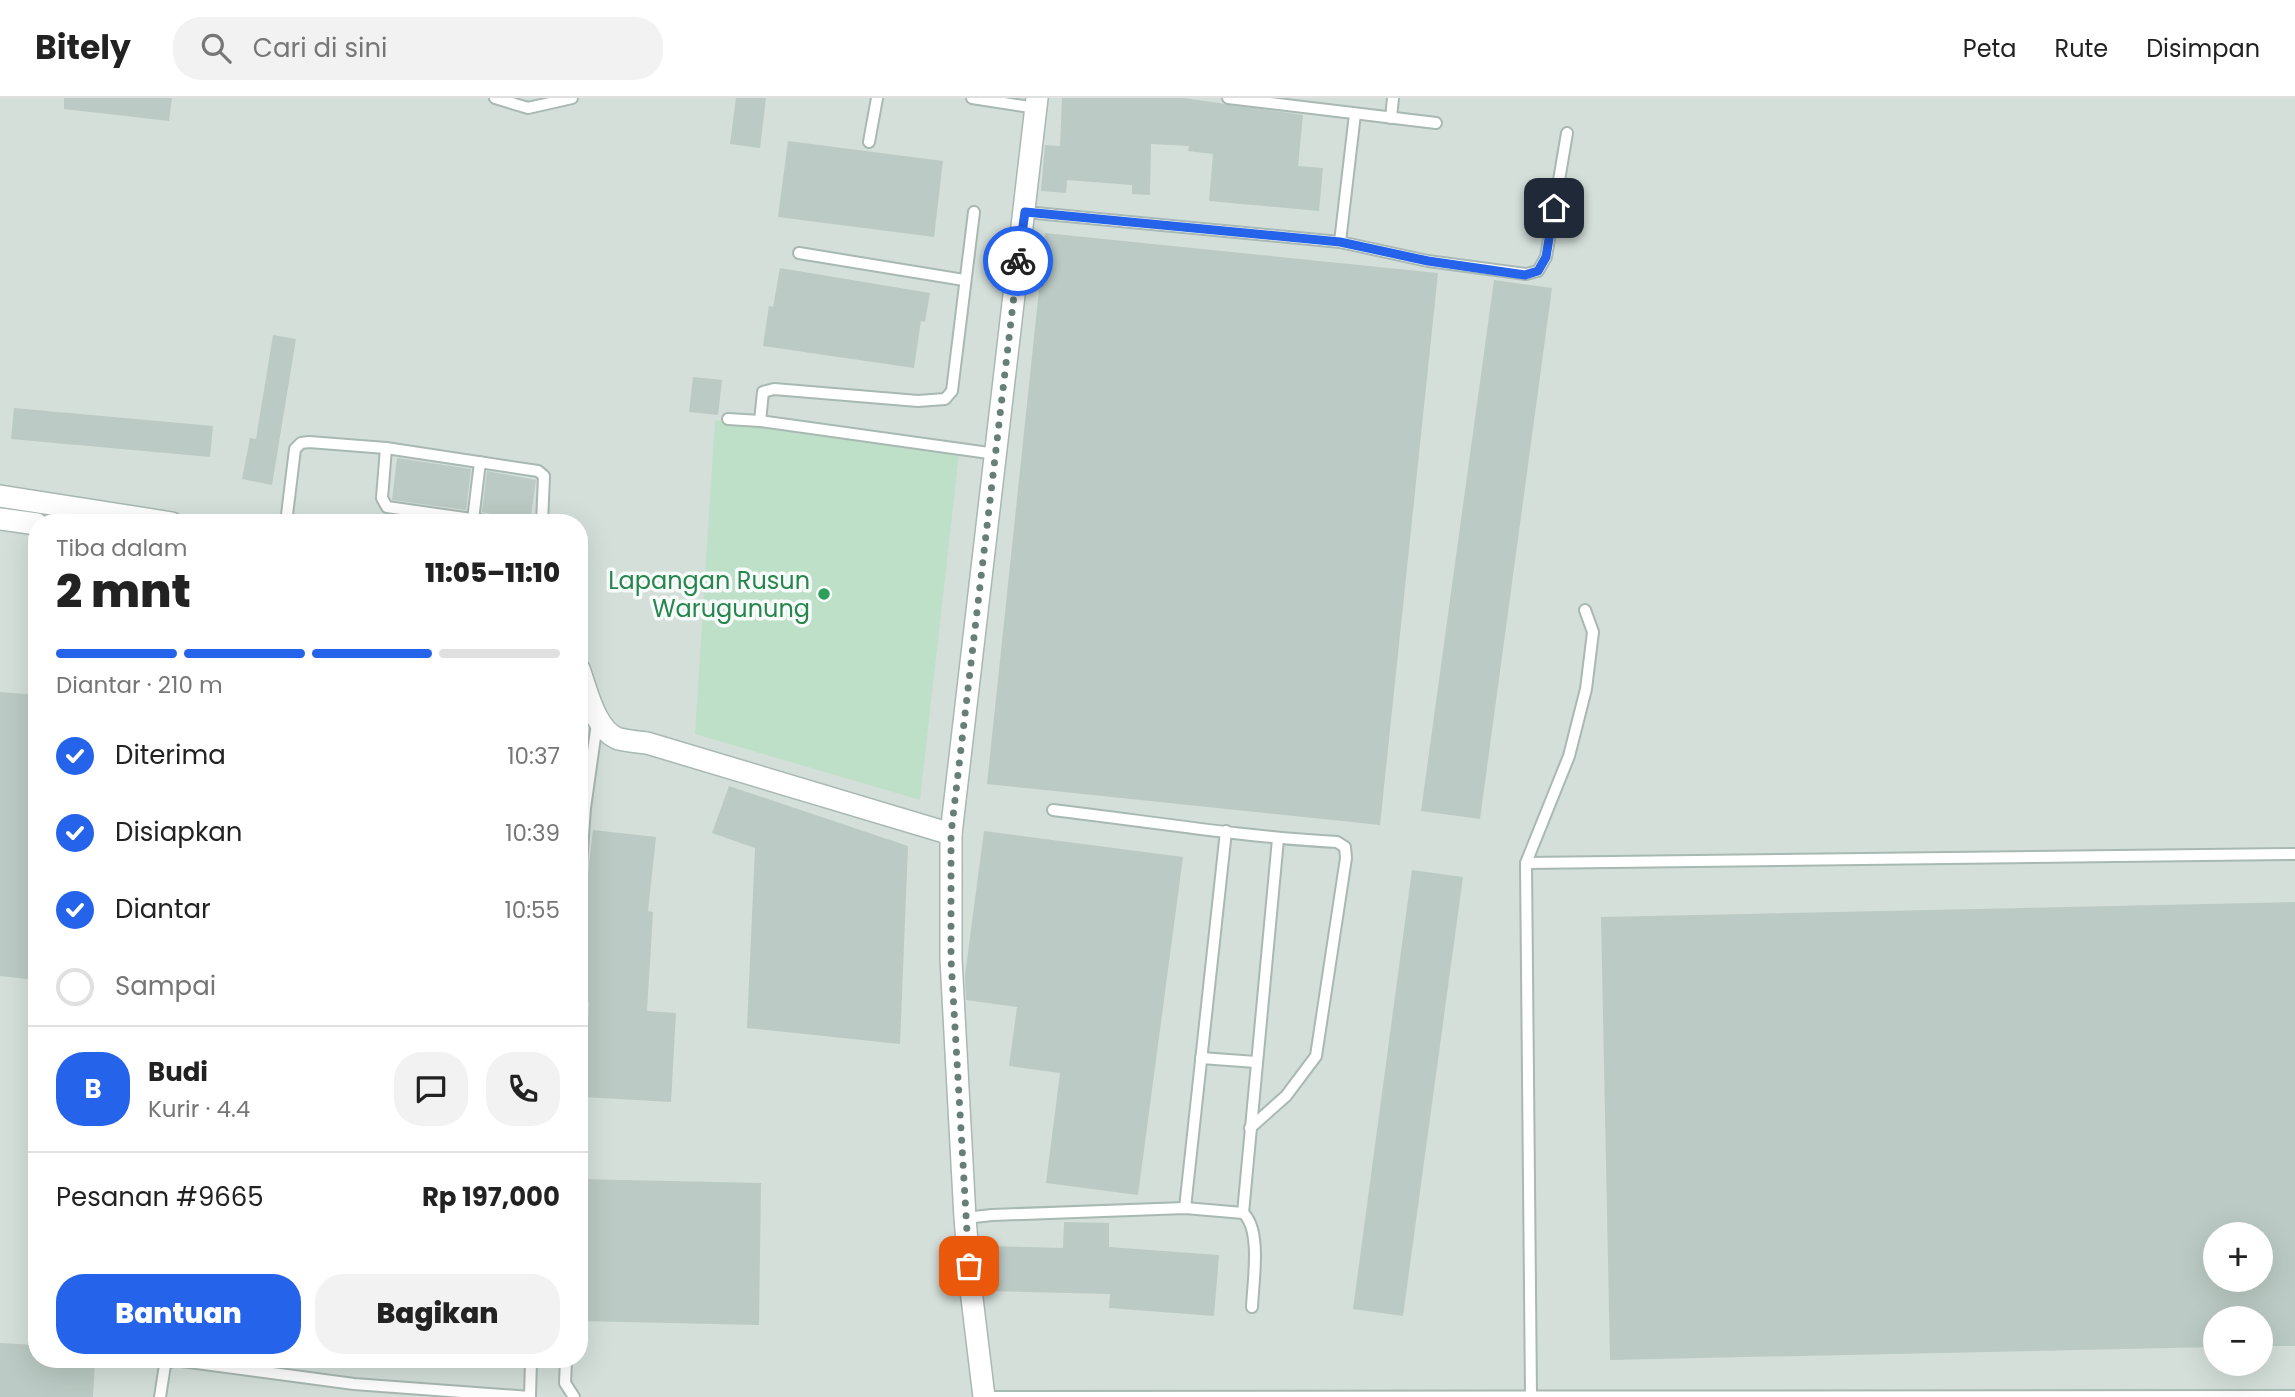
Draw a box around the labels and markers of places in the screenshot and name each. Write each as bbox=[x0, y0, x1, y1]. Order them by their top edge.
pin bbox=[1524, 178, 1584, 238]
place label: Lapangan Rusun Warugunung bbox=[608, 564, 810, 625]
marker: Lapangan Rusun Warugunung bbox=[816, 586, 832, 602]
pin bbox=[939, 1236, 999, 1296]

